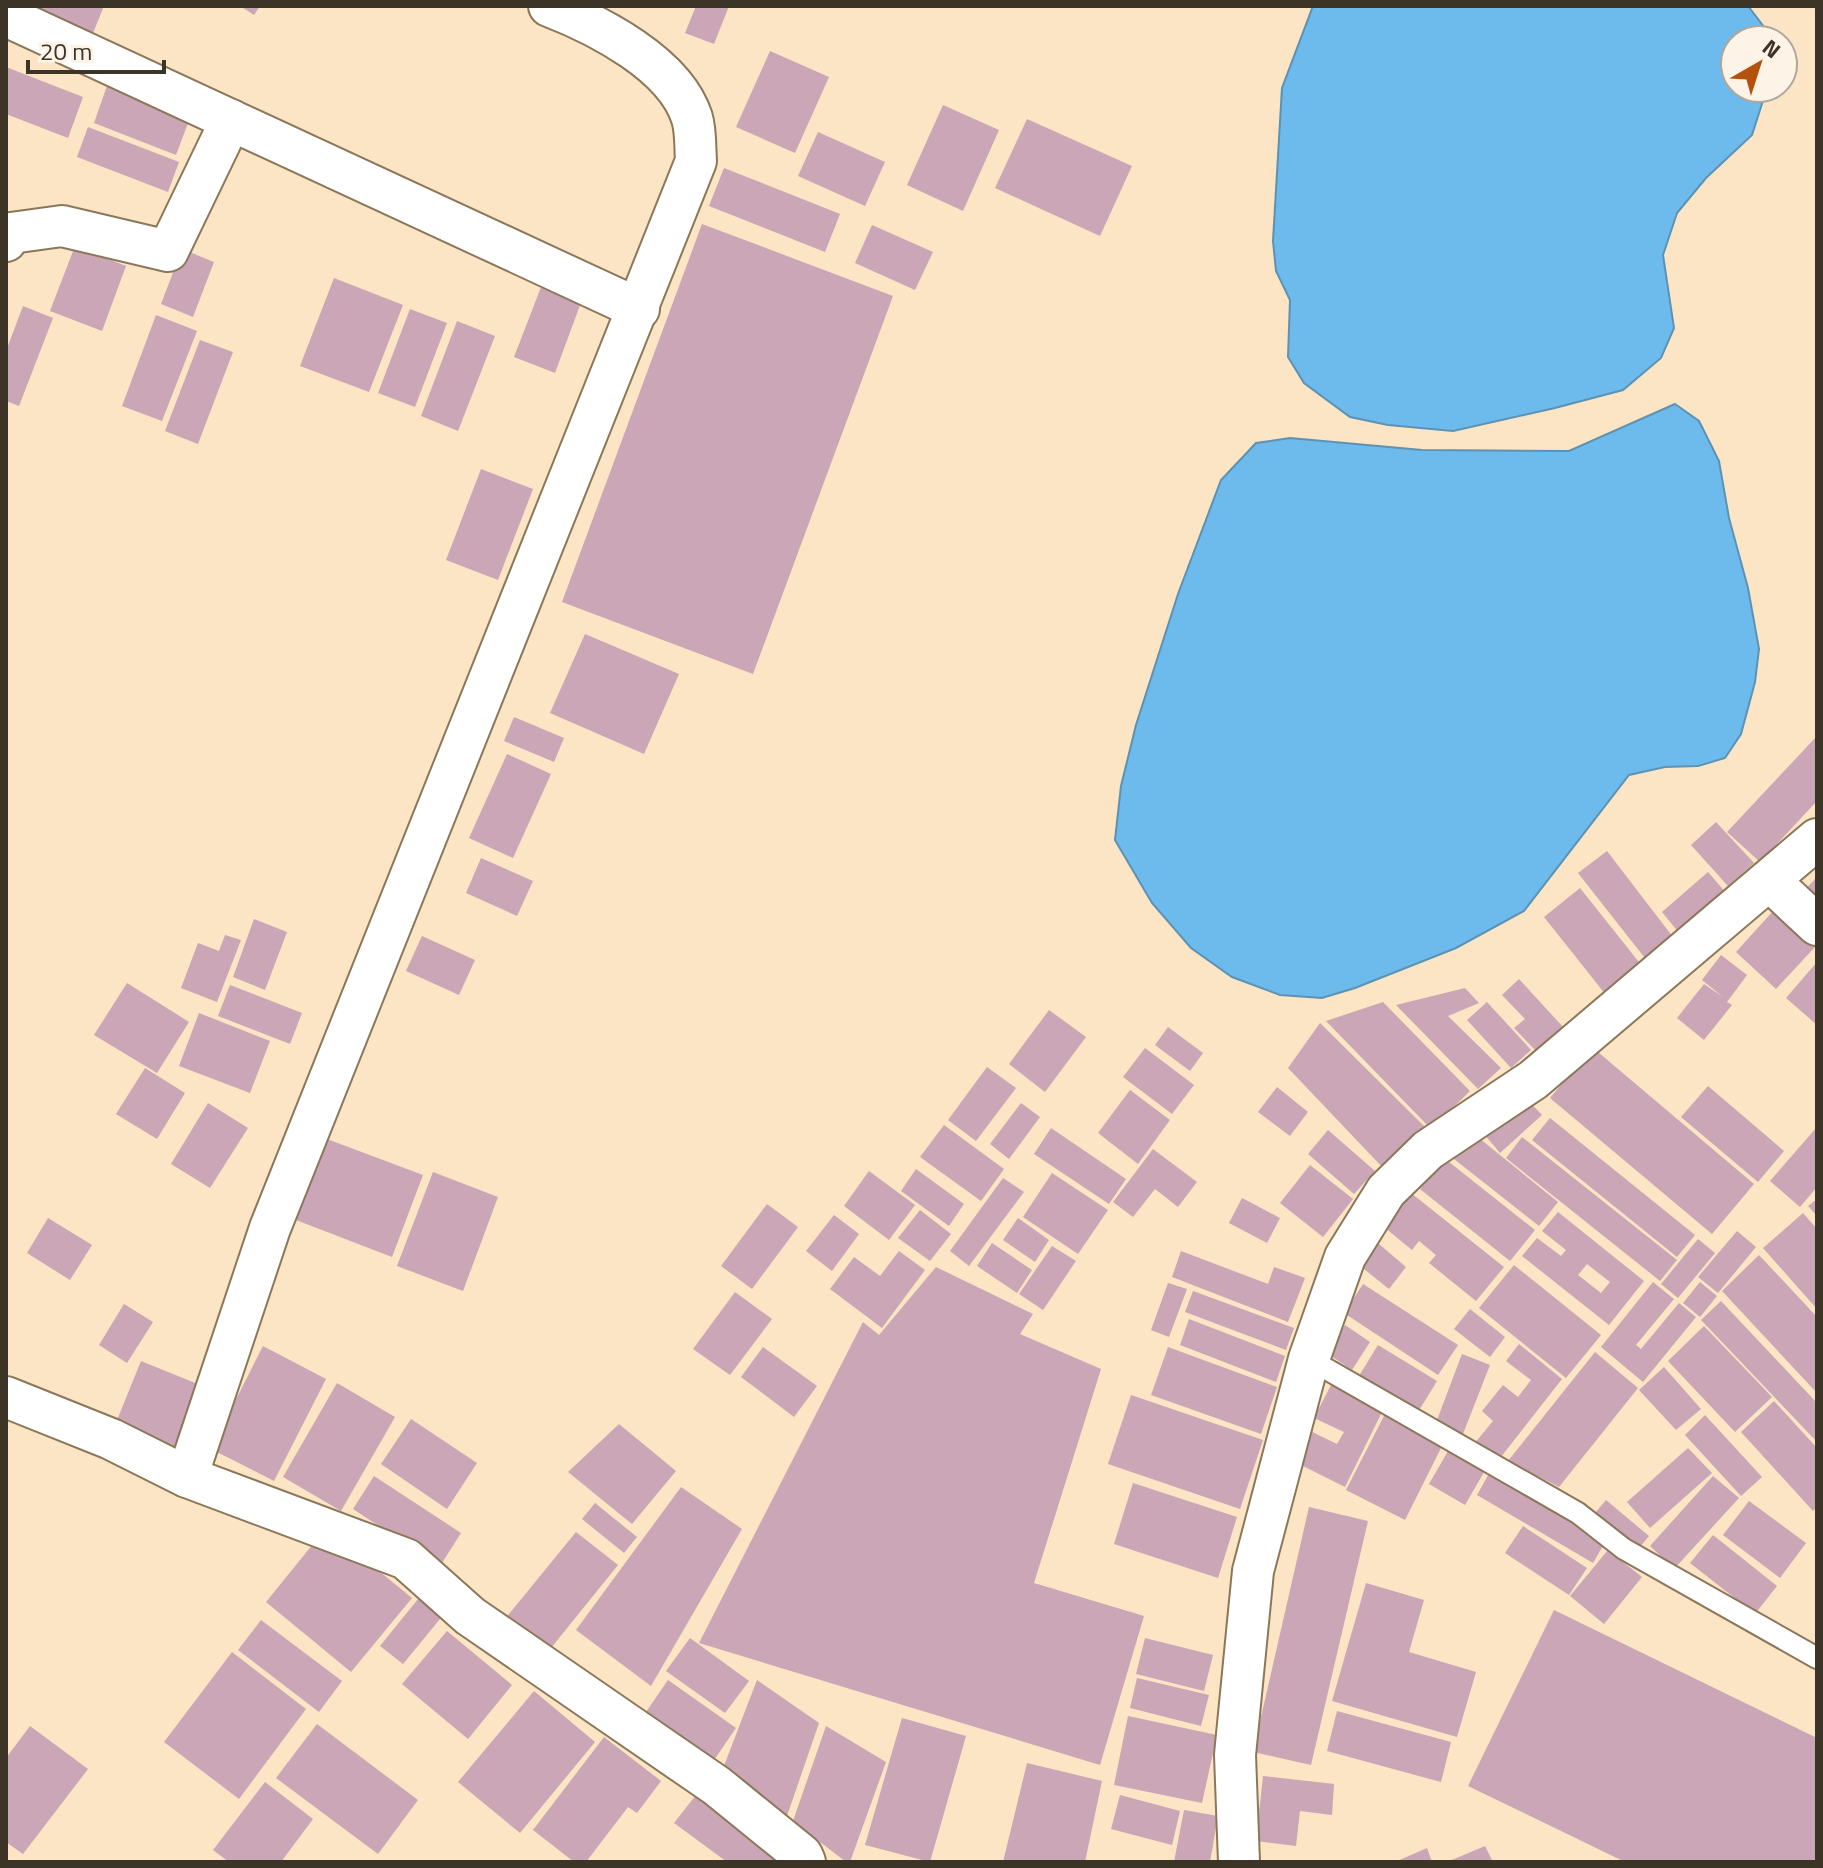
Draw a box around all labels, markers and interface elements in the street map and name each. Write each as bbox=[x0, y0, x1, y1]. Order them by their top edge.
scale bar bbox=[28, 24, 164, 74]
north arrow bbox=[1719, 24, 1799, 104]
text: N bbox=[1755, 30, 1788, 66]
text: 20 m bbox=[40, 33, 92, 69]

